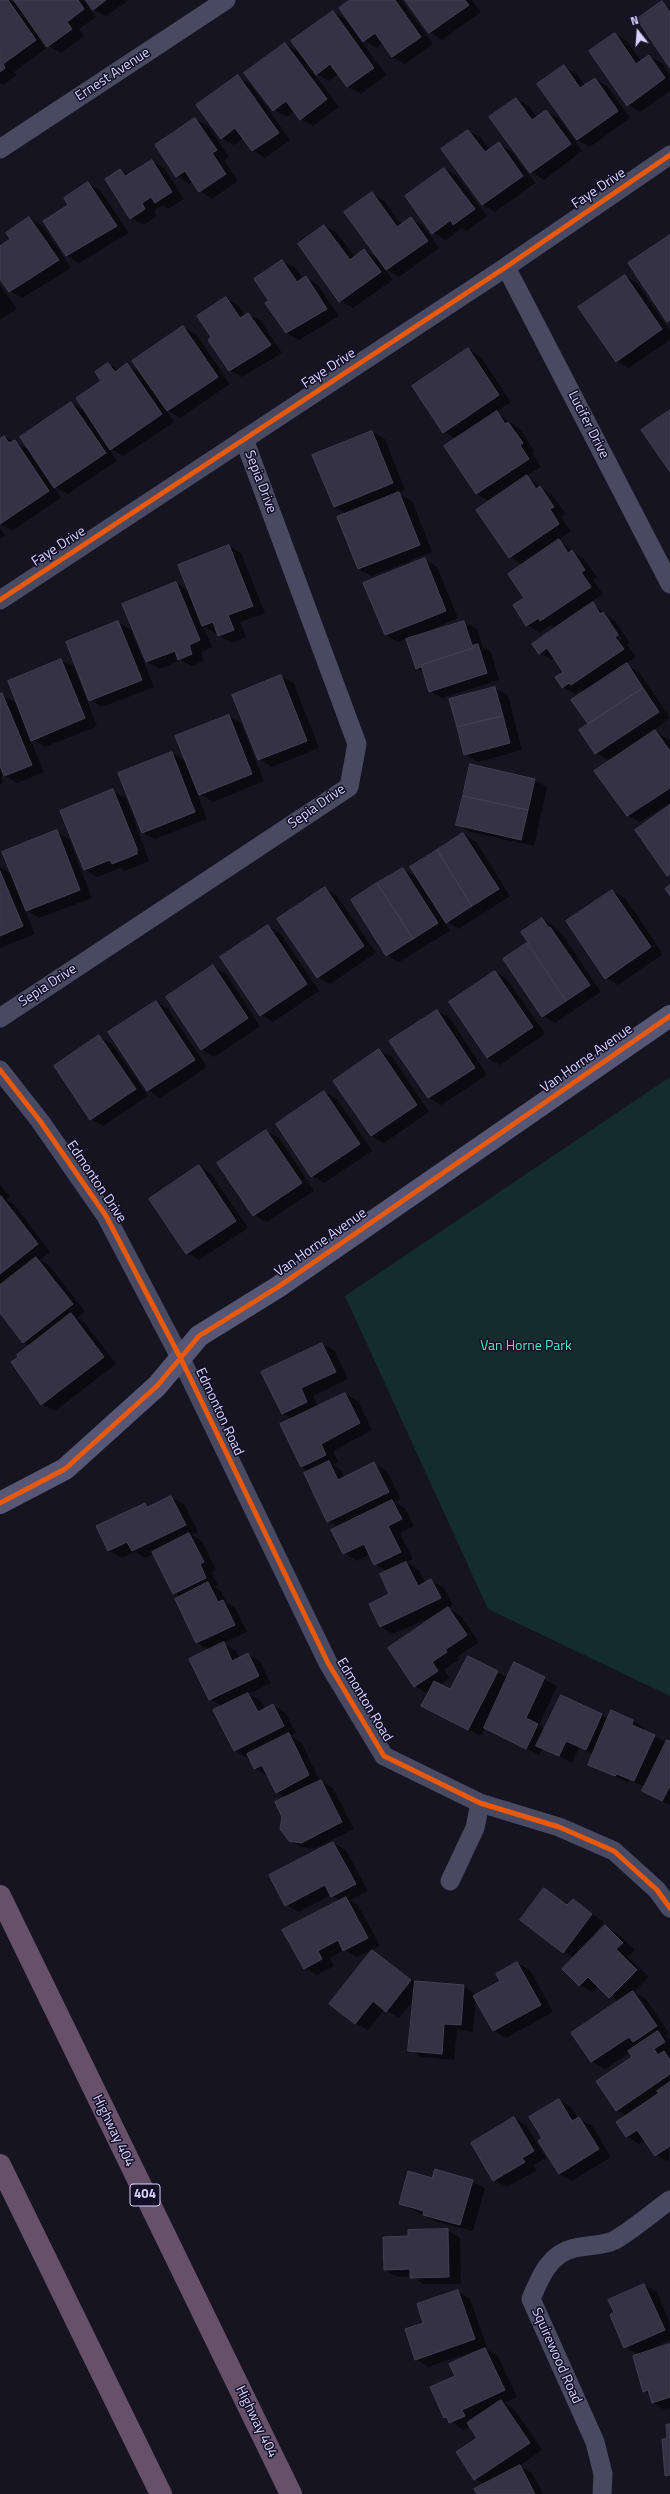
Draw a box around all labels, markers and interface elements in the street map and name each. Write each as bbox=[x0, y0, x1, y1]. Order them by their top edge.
north arrow bbox=[618, 12, 658, 52]
text: N bbox=[629, 12, 640, 29]
street label: Ernest Avenue bbox=[73, 45, 153, 105]
street label: Faye Drive bbox=[569, 165, 629, 213]
street label: Faye Drive bbox=[299, 345, 359, 393]
street label: Lucifer Drive bbox=[564, 389, 612, 461]
street label: Sepia Drive bbox=[240, 448, 280, 516]
street label: Faye Drive bbox=[29, 523, 89, 571]
street label: Sepia Drive bbox=[285, 781, 349, 833]
street label: Sepia Drive bbox=[16, 961, 80, 1011]
street label: Van Horne Avenue bbox=[538, 1021, 636, 1097]
street label: Edmonton Drive bbox=[62, 1138, 130, 1226]
street label: Van Horne Avenue bbox=[272, 1205, 370, 1281]
park label: Van Horne Park bbox=[480, 1339, 572, 1355]
street label: Edmonton Road bbox=[191, 1365, 247, 1459]
street label: Edmonton Road bbox=[332, 1655, 396, 1745]
street label: Highway 404 bbox=[88, 2092, 138, 2170]
road number: 404 bbox=[130, 2184, 160, 2206]
street label: Squirewood Road bbox=[527, 2305, 585, 2407]
street label: Highway 404 bbox=[231, 2383, 281, 2461]

